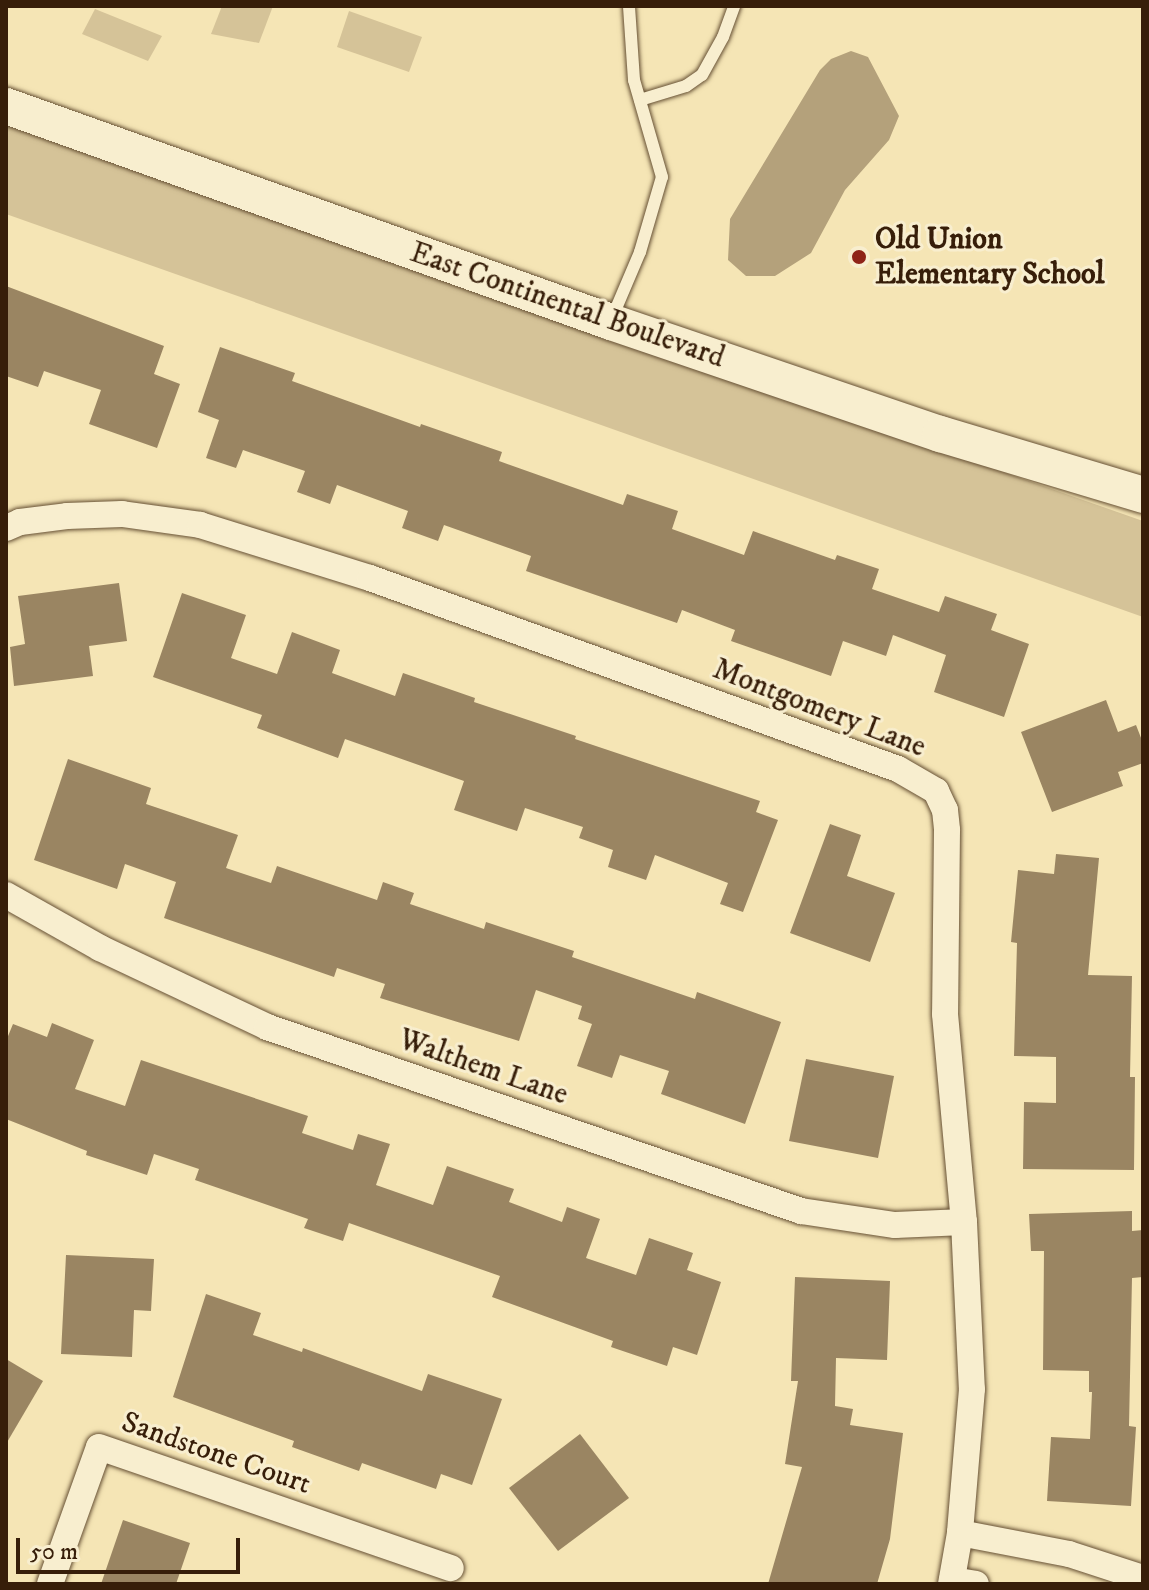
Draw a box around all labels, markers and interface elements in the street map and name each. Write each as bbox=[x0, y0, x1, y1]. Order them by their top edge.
place label: Old Union Elementary School bbox=[875, 222, 1104, 292]
street label: East Continental Boulevard bbox=[405, 235, 729, 377]
marker: Old Union Elementary School bbox=[850, 248, 868, 266]
street label: Montgomery Lane bbox=[708, 652, 930, 766]
street label: Walthem Lane bbox=[394, 1022, 572, 1114]
street label: Sandstone Court bbox=[117, 1405, 315, 1503]
scale bar bbox=[20, 1522, 244, 1572]
text: 50 m bbox=[30, 1537, 78, 1567]

